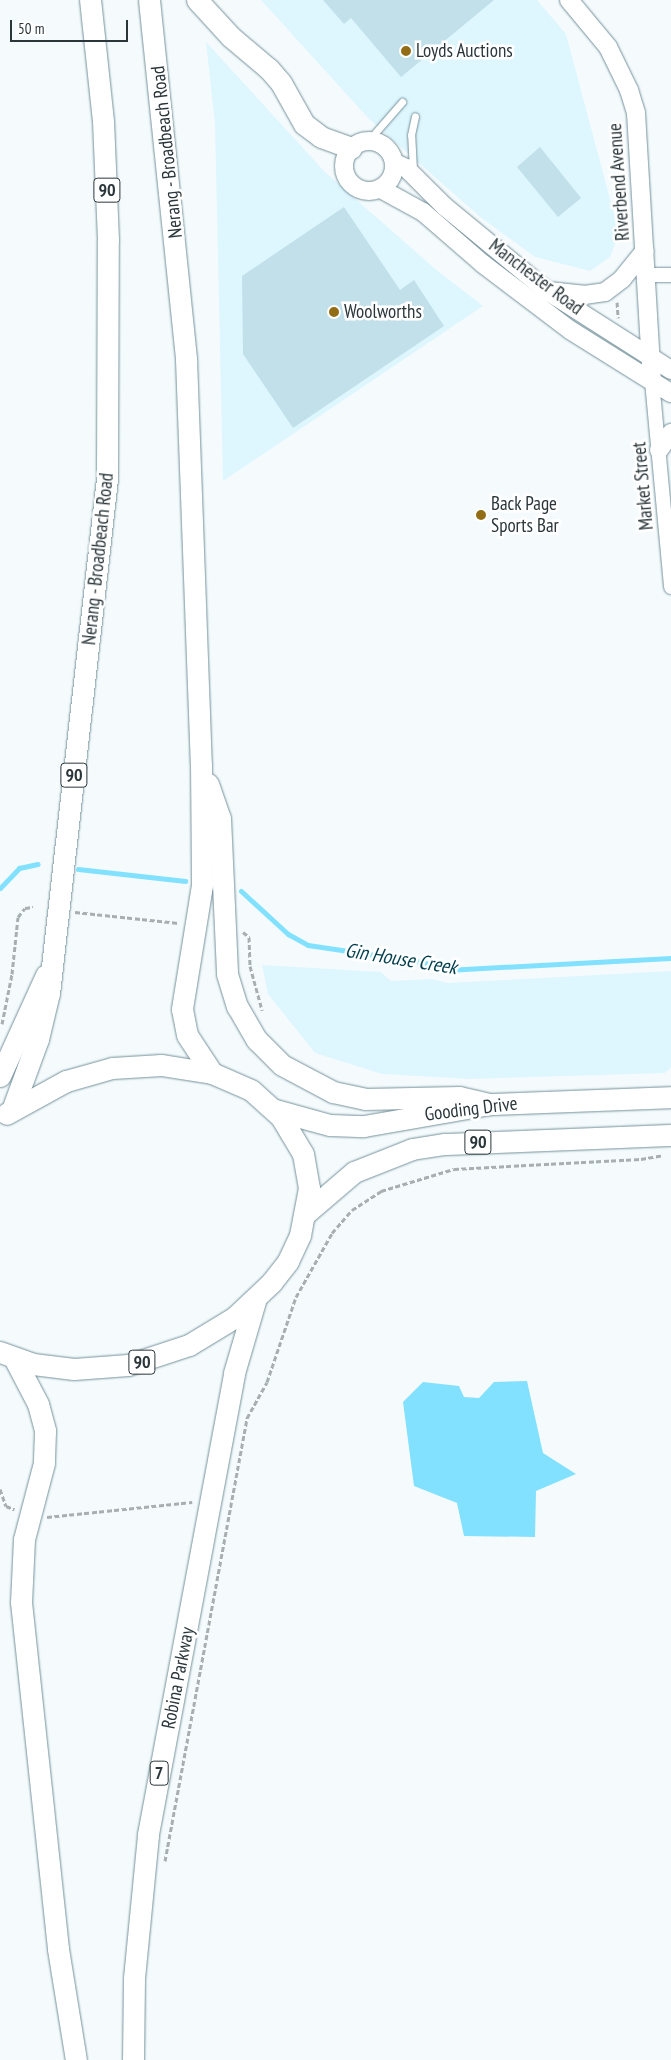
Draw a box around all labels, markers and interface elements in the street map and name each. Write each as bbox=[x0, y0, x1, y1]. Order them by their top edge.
scale bar bbox=[12, 10, 130, 42]
text: 50 m bbox=[18, 19, 44, 38]
place label: Loyds Auctions bbox=[416, 40, 513, 62]
marker: Loyds Auctions bbox=[400, 45, 412, 57]
street label: Nerang - Broadbeach Road bbox=[147, 64, 187, 240]
street label: Riverbend Avenue bbox=[603, 122, 635, 242]
road number: 90 bbox=[93, 174, 121, 206]
street label: Manchester Road bbox=[484, 234, 588, 320]
place label: Woolworths bbox=[344, 301, 422, 323]
marker: Woolworths bbox=[328, 306, 340, 318]
street label: Market Street bbox=[628, 441, 658, 531]
street label: Nerang - Broadbeach Road bbox=[78, 471, 118, 647]
place label: Back Page Sports Bar bbox=[491, 493, 559, 537]
marker: Back Page Sports Bar bbox=[475, 509, 487, 521]
road number: 90 bbox=[60, 760, 88, 790]
water label: Gin House Creek bbox=[343, 938, 459, 980]
street label: Gooding Drive bbox=[423, 1092, 519, 1126]
road number: 90 bbox=[464, 1126, 492, 1158]
road number: 90 bbox=[128, 1346, 156, 1378]
street label: Robina Parkway bbox=[157, 1625, 199, 1731]
road number: 7 bbox=[149, 1758, 169, 1789]

